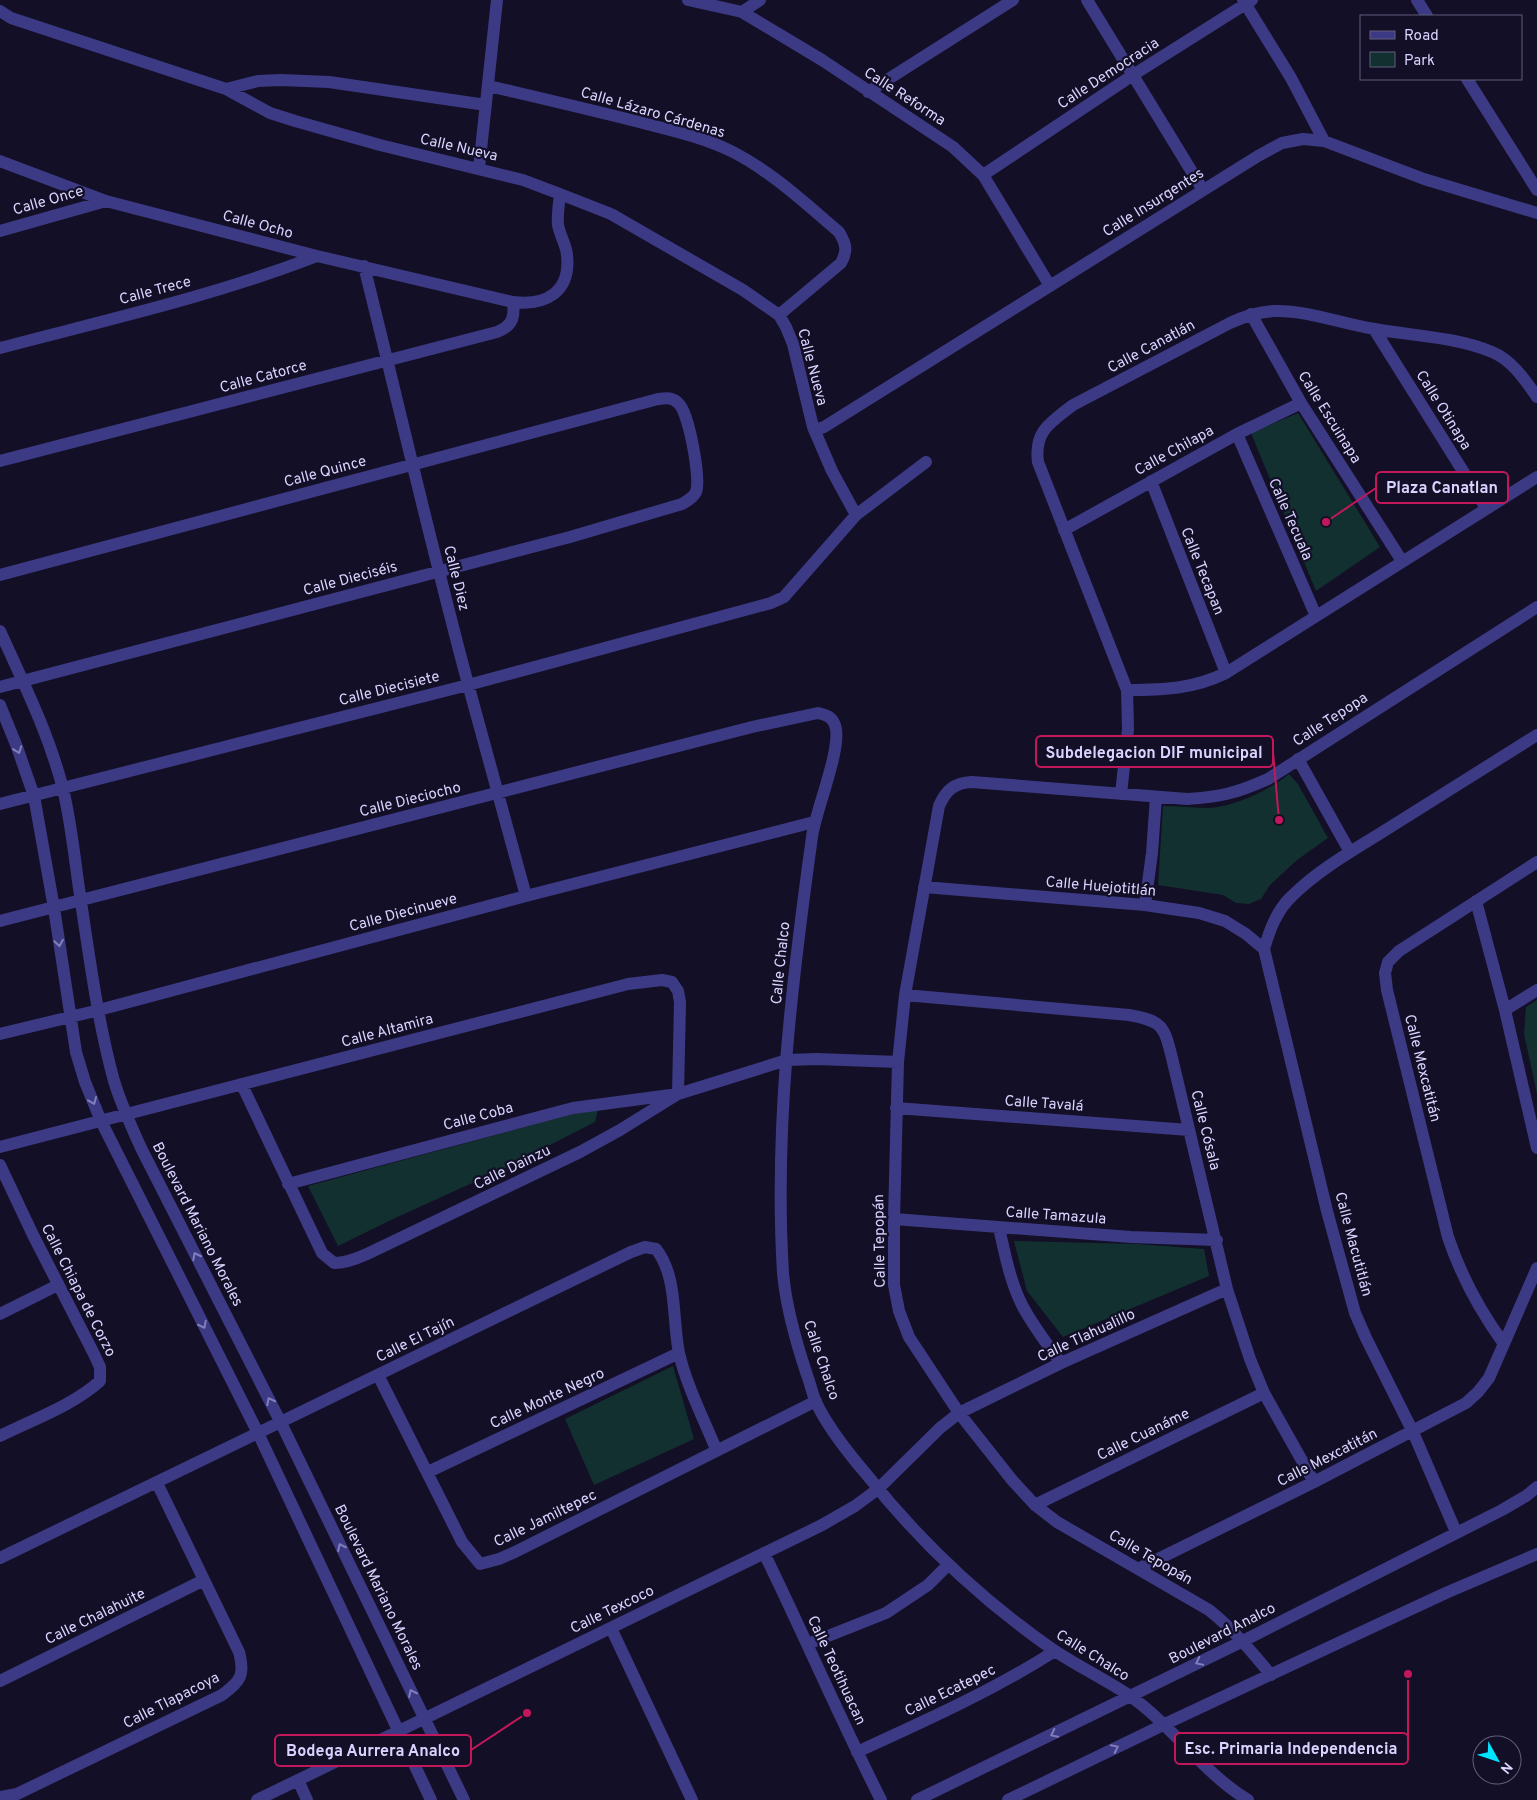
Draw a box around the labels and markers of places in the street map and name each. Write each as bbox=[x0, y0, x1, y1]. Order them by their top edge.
callout: Plaza Canatlan bbox=[1376, 472, 1508, 503]
callout: Subdelegacion DIF municipal bbox=[1036, 736, 1273, 767]
callout: Esc. Primaria Independencia bbox=[1175, 1733, 1408, 1764]
callout: Bodega Aurrera Analco bbox=[275, 1735, 471, 1766]

